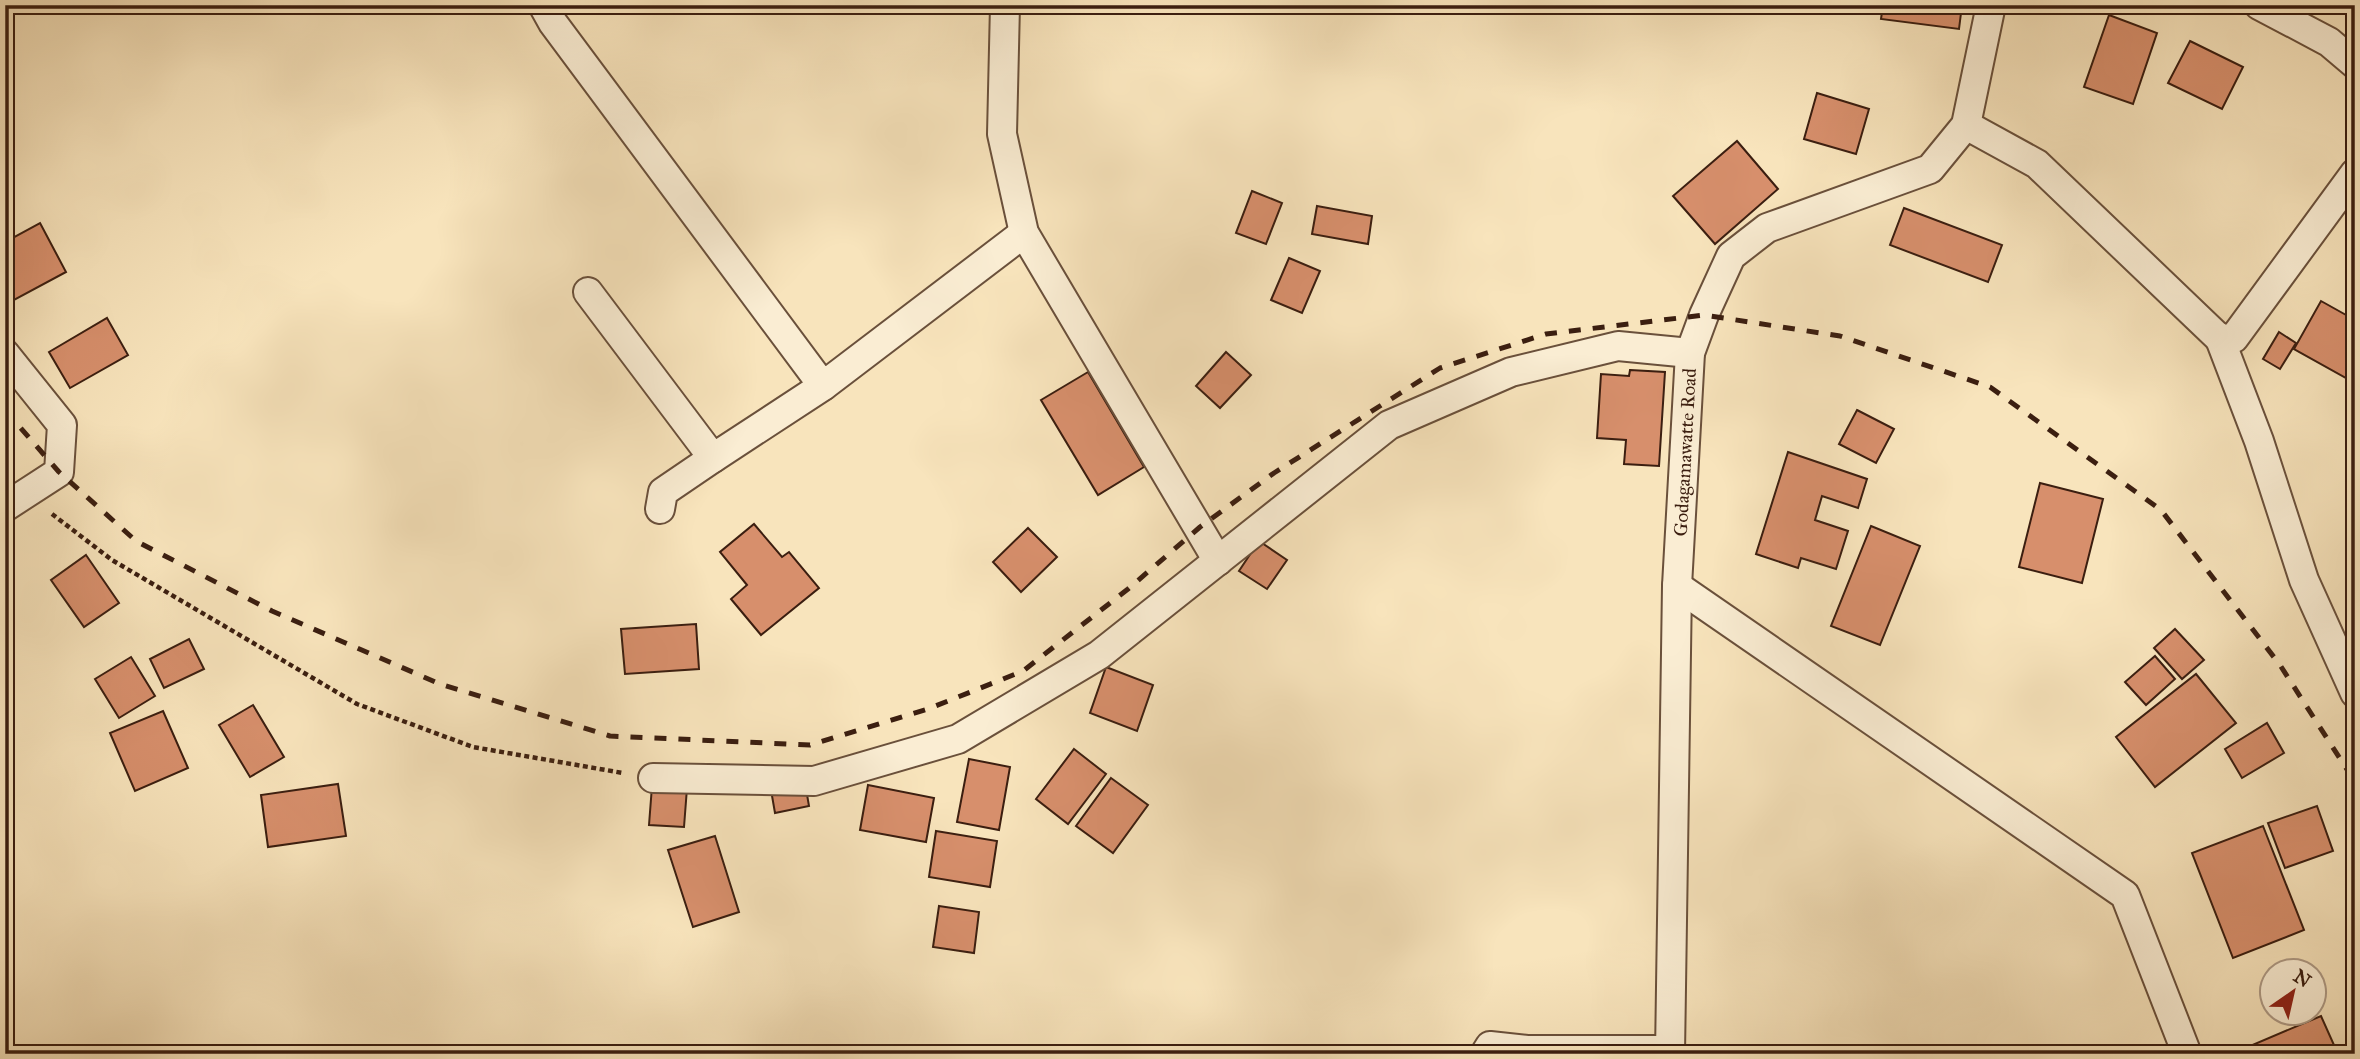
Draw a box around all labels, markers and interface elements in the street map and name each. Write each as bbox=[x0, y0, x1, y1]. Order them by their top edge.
street label: Godagamawatte Road bbox=[1668, 367, 1701, 537]
north arrow bbox=[2258, 958, 2328, 1028]
text: N bbox=[2289, 964, 2315, 992]

